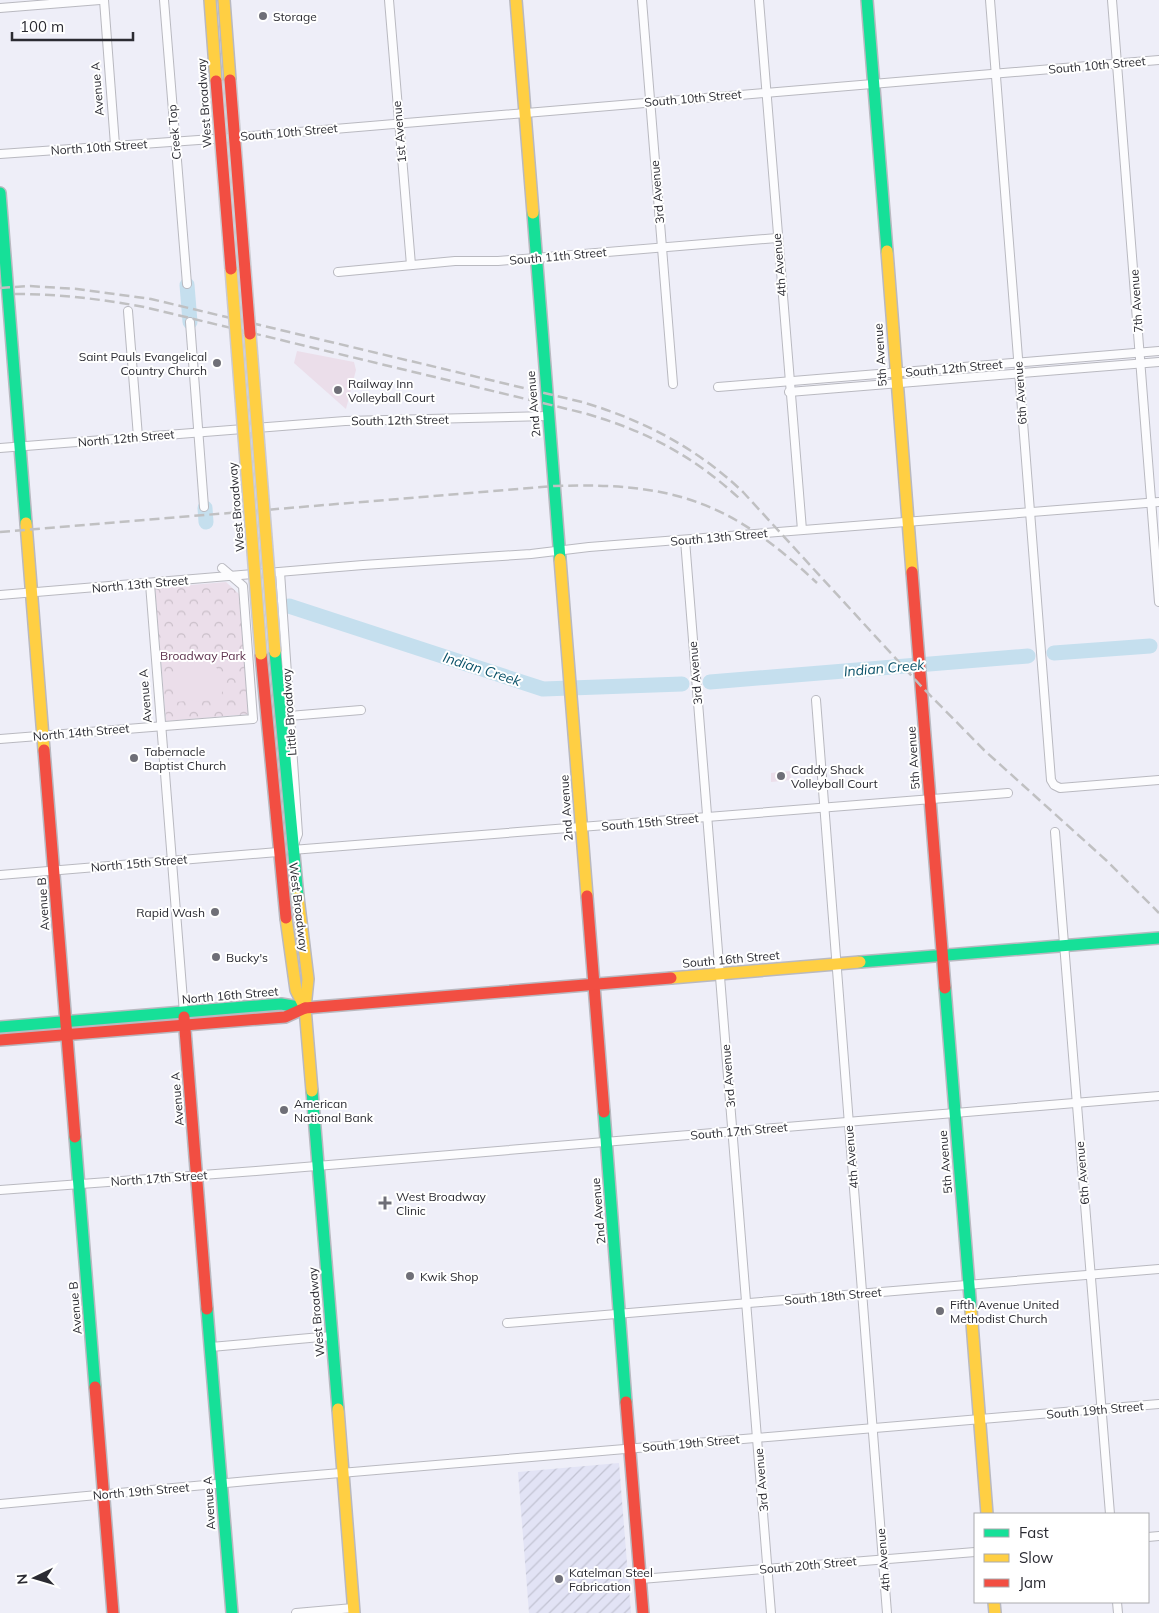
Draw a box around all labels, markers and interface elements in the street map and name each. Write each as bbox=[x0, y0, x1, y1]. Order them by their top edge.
place label: Storage bbox=[273, 9, 317, 24]
scale bar bbox=[12, 10, 134, 42]
marker: Storage bbox=[257, 10, 269, 22]
text: 100 m bbox=[20, 17, 64, 36]
street label: South 10th Street bbox=[1048, 53, 1146, 77]
street label: West Broadway bbox=[193, 57, 215, 148]
street label: Avenue A bbox=[87, 61, 107, 116]
street label: South 10th Street bbox=[644, 86, 742, 110]
street label: 1st Avenue bbox=[389, 100, 409, 164]
street label: Creek Top bbox=[164, 104, 184, 160]
street label: South 10th Street bbox=[240, 120, 338, 144]
street label: North 10th Street bbox=[50, 136, 148, 158]
street label: 3rd Avenue bbox=[647, 160, 667, 224]
street label: 4th Avenue bbox=[769, 233, 789, 297]
street label: South 11th Street bbox=[509, 244, 607, 268]
street label: 7th Avenue bbox=[1126, 269, 1146, 333]
street label: 5th Avenue bbox=[870, 323, 890, 387]
place label: Saint Pauls Evangelical Country Church bbox=[79, 349, 207, 378]
street label: South 12th Street bbox=[905, 356, 1003, 380]
marker: Saint Pauls Evangelical Country Church bbox=[211, 357, 223, 369]
street label: 6th Avenue bbox=[1010, 361, 1030, 425]
street label: 2nd Avenue bbox=[523, 370, 543, 438]
place label: Railway Inn Volleyball Court bbox=[348, 376, 435, 405]
marker: Railway Inn Volleyball Court bbox=[332, 384, 344, 396]
street label: South 12th Street bbox=[351, 412, 449, 428]
street label: North 12th Street bbox=[77, 426, 175, 450]
street label: West Broadway bbox=[225, 461, 247, 552]
street label: South 13th Street bbox=[670, 525, 768, 549]
street label: North 13th Street bbox=[91, 572, 189, 596]
street label: 3rd Avenue bbox=[685, 641, 705, 705]
park label: Broadway Park bbox=[160, 648, 247, 663]
water label: Indian Creek bbox=[441, 648, 524, 690]
water label: Indian Creek bbox=[843, 655, 926, 680]
street label: Little Broadway bbox=[278, 667, 300, 756]
street label: Avenue A bbox=[135, 668, 155, 723]
street label: North 14th Street bbox=[32, 720, 130, 744]
street label: 5th Avenue bbox=[903, 726, 923, 790]
place label: Tabernacle Baptist Church bbox=[144, 744, 226, 773]
marker: Tabernacle Baptist Church bbox=[128, 752, 140, 764]
place label: Caddy Shack Volleyball Court bbox=[791, 762, 878, 791]
marker: Caddy Shack Volleyball Court bbox=[775, 770, 787, 782]
street label: 2nd Avenue bbox=[556, 774, 576, 842]
street label: South 15th Street bbox=[601, 810, 699, 834]
street label: North 15th Street bbox=[90, 851, 188, 875]
street label: West Broadway bbox=[286, 861, 312, 953]
street label: Avenue B bbox=[34, 877, 52, 931]
place label: Rapid Wash bbox=[136, 905, 205, 920]
marker: Rapid Wash bbox=[209, 906, 221, 918]
street label: South 16th Street bbox=[682, 947, 780, 971]
place label: Bucky's bbox=[226, 950, 268, 965]
marker: Bucky's bbox=[210, 951, 222, 963]
street label: North 16th Street bbox=[181, 983, 279, 1007]
street label: 3rd Avenue bbox=[718, 1044, 738, 1108]
street label: Avenue A bbox=[167, 1071, 187, 1126]
place label: American National Bank bbox=[294, 1096, 374, 1125]
marker: American National Bank bbox=[278, 1104, 290, 1116]
street label: South 17th Street bbox=[690, 1119, 788, 1143]
street label: 4th Avenue bbox=[841, 1125, 861, 1189]
street label: 5th Avenue bbox=[935, 1130, 955, 1194]
street label: 6th Avenue bbox=[1072, 1141, 1092, 1205]
street label: North 17th Street bbox=[110, 1167, 208, 1189]
street label: 2nd Avenue bbox=[588, 1177, 608, 1245]
place label: West Broadway Clinic bbox=[396, 1189, 487, 1218]
marker: West Broadway Clinic bbox=[378, 1196, 392, 1210]
street label: West Broadway bbox=[305, 1266, 327, 1357]
place label: Kwik Shop bbox=[420, 1269, 478, 1284]
marker: Kwik Shop bbox=[404, 1270, 416, 1282]
street label: Avenue B bbox=[65, 1281, 85, 1335]
street label: South 18th Street bbox=[784, 1284, 882, 1308]
place label: Fifth Avenue United Methodist Church bbox=[950, 1297, 1059, 1326]
marker: Fifth Avenue United Methodist Church bbox=[934, 1305, 946, 1317]
street label: South 19th Street bbox=[1046, 1398, 1144, 1422]
street label: South 19th Street bbox=[642, 1431, 740, 1455]
street label: 3rd Avenue bbox=[751, 1448, 771, 1512]
street label: Avenue A bbox=[200, 1475, 218, 1530]
street label: North 19th Street bbox=[92, 1479, 190, 1503]
legend bbox=[974, 1513, 1149, 1603]
text: Fast bbox=[1019, 1523, 1049, 1542]
street label: 4th Avenue bbox=[873, 1528, 893, 1592]
text: Slow bbox=[1019, 1548, 1053, 1567]
north arrow bbox=[10, 1553, 60, 1603]
street label: South 20th Street bbox=[759, 1553, 857, 1577]
place label: Katelman Steel Fabrication bbox=[569, 1565, 653, 1594]
text: N bbox=[13, 1573, 31, 1585]
marker: Katelman Steel Fabrication bbox=[553, 1573, 565, 1585]
text: Jam bbox=[1019, 1573, 1046, 1592]

